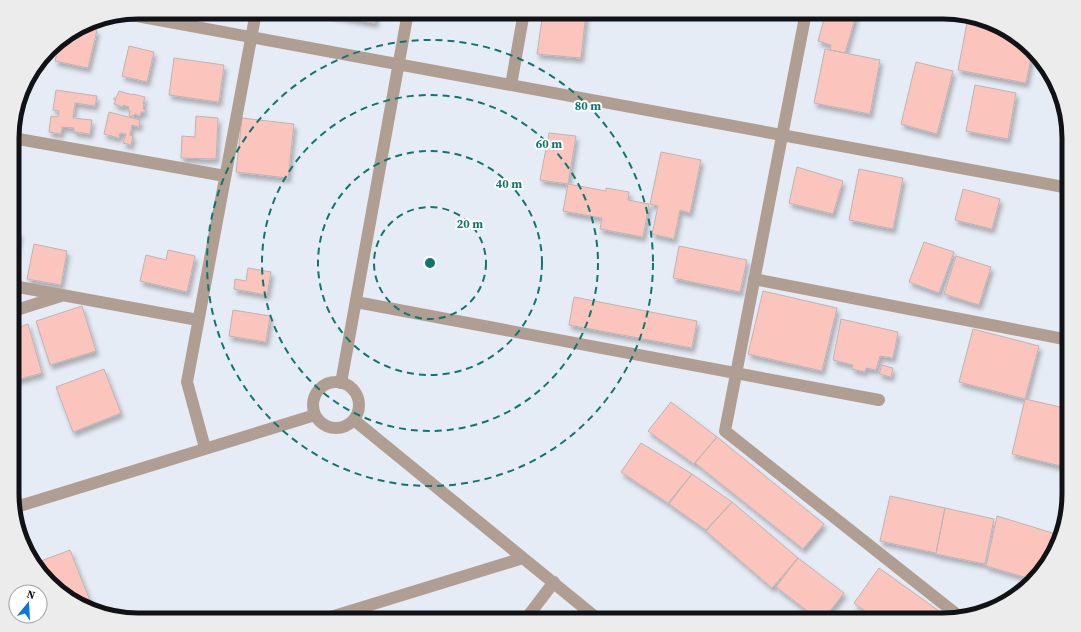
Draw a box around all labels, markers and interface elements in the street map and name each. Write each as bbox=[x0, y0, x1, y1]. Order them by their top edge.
text: 80 m bbox=[575, 98, 601, 114]
text: 60 m bbox=[536, 136, 562, 152]
text: 40 m bbox=[496, 176, 522, 192]
text: 20 m bbox=[457, 216, 483, 232]
centre of rings bbox=[423, 256, 437, 270]
north arrow bbox=[8, 584, 48, 624]
text: N bbox=[25, 587, 37, 603]

